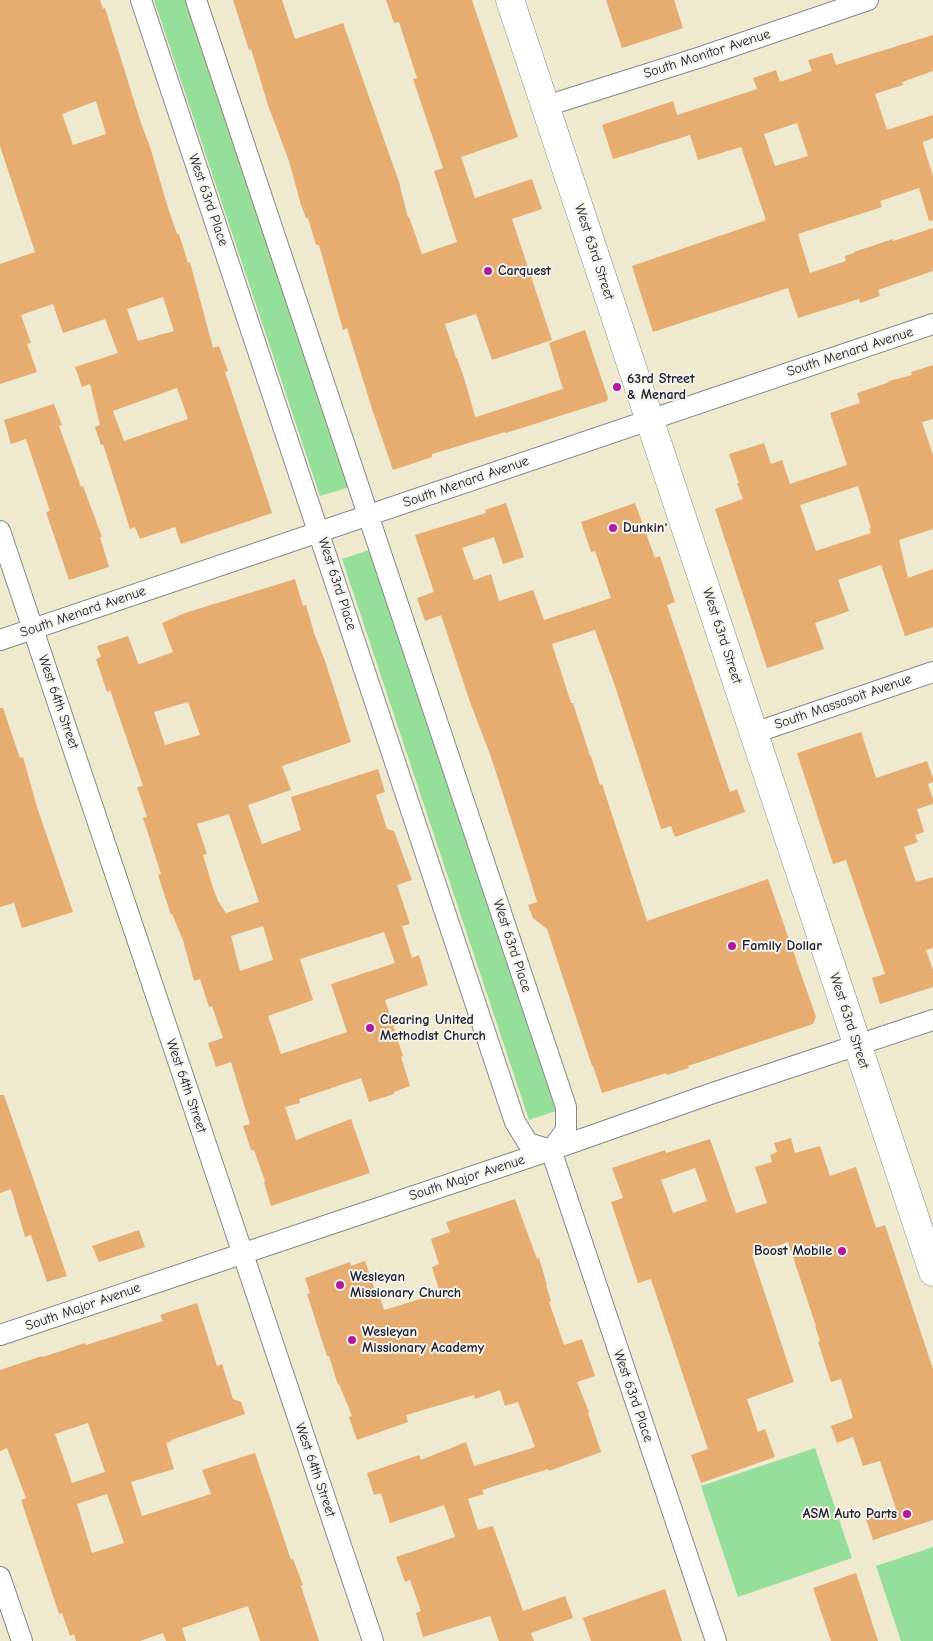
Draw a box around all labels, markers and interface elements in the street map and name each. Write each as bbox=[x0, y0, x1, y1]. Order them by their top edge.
street label: South Monitor Avenue bbox=[641, 26, 773, 82]
street label: West 63rd Place bbox=[184, 152, 232, 248]
street label: West 63rd Street bbox=[571, 202, 617, 302]
place label: Carquest bbox=[498, 263, 551, 279]
marker: Carquest bbox=[482, 265, 494, 277]
street label: South Menard Avenue bbox=[785, 324, 915, 380]
place label: 63rd Street & Menard bbox=[627, 371, 695, 404]
marker: 63rd Street & Menard bbox=[611, 381, 623, 393]
street label: South Menard Avenue bbox=[401, 453, 531, 511]
place label: Dunkin' bbox=[623, 520, 667, 536]
marker: Dunkin' bbox=[607, 522, 619, 534]
street label: West 63rd Place bbox=[314, 536, 360, 632]
street label: South Menard Avenue bbox=[18, 583, 148, 641]
street label: West 63rd Street bbox=[699, 586, 745, 686]
street label: West 64th Street bbox=[34, 653, 82, 751]
street label: South Massasoit Avenue bbox=[772, 671, 914, 733]
street label: West 63rd Place bbox=[489, 898, 535, 994]
place label: Family Dollar bbox=[742, 938, 822, 954]
marker: Family Dollar bbox=[726, 940, 738, 952]
street label: West 63rd Street bbox=[826, 971, 872, 1071]
place label: Clearing United Methodist Church bbox=[380, 1012, 486, 1044]
marker: Clearing United Methodist Church bbox=[364, 1022, 376, 1034]
street label: West 64th Street bbox=[162, 1037, 210, 1135]
street label: South Major Avenue bbox=[407, 1151, 527, 1205]
place label: Boost Mobile bbox=[754, 1243, 832, 1259]
marker: Boost Mobile bbox=[836, 1245, 848, 1257]
place label: Wesleyan Missionary Church bbox=[350, 1269, 461, 1302]
street label: South Major Avenue bbox=[23, 1279, 143, 1335]
marker: Wesleyan Missionary Church bbox=[334, 1279, 346, 1291]
place label: Wesleyan Missionary Academy bbox=[362, 1324, 484, 1356]
marker: Wesleyan Missionary Academy bbox=[346, 1334, 358, 1346]
street label: West 63rd Place bbox=[609, 1348, 657, 1444]
street label: West 64th Street bbox=[291, 1421, 339, 1519]
place label: ASM Auto Parts bbox=[803, 1506, 897, 1522]
marker: ASM Auto Parts bbox=[901, 1508, 913, 1520]

